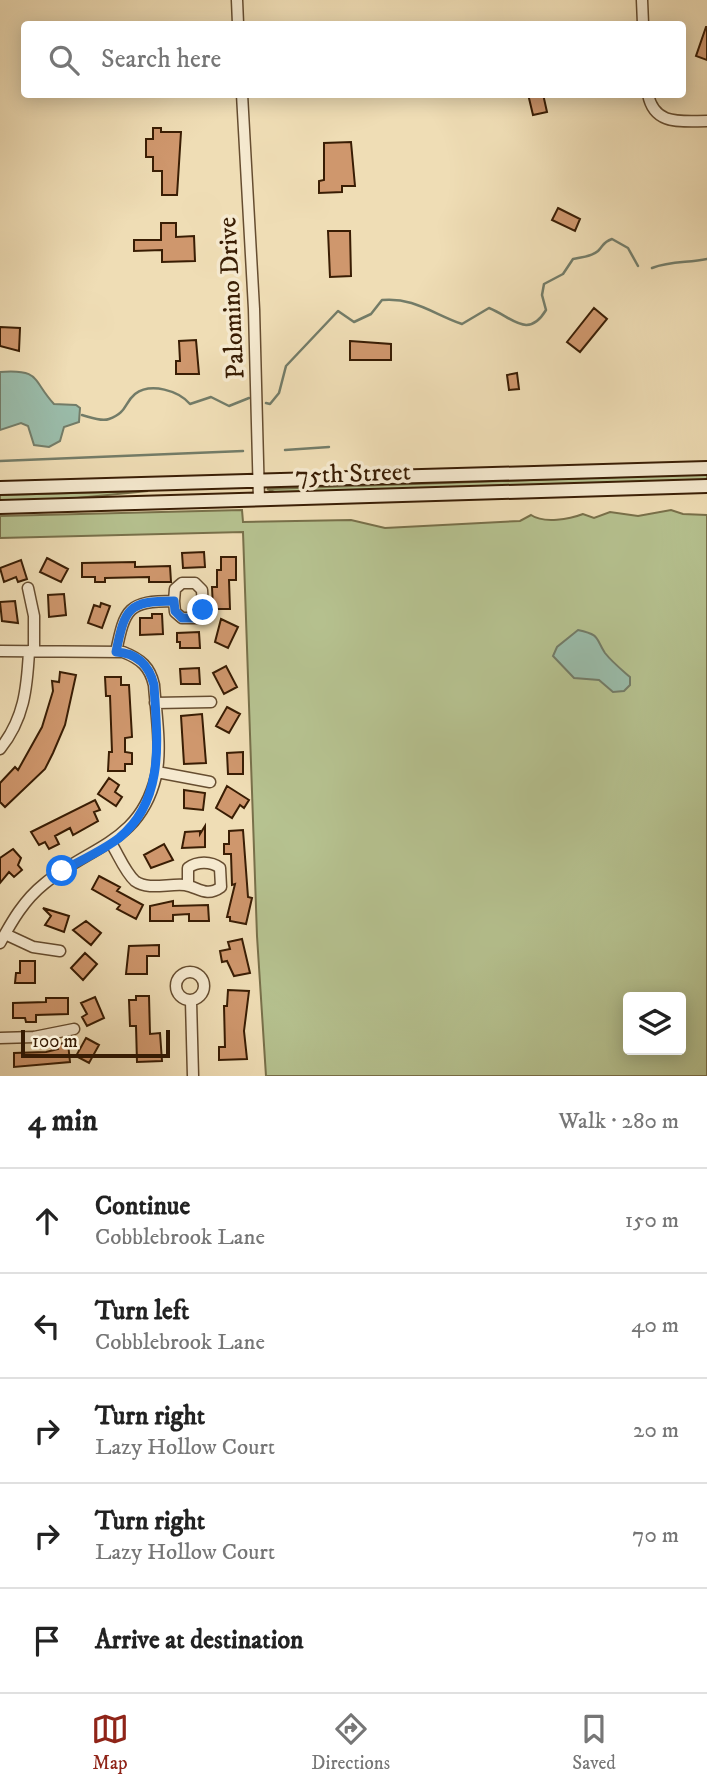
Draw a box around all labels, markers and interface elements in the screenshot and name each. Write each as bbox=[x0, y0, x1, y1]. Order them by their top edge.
search box bbox=[21, 21, 686, 98]
icon: search bbox=[45, 41, 83, 79]
text: Search here bbox=[101, 43, 221, 76]
street label: Palomino Drive bbox=[211, 216, 253, 380]
street label: 75th Street bbox=[295, 455, 411, 493]
route end bbox=[187, 594, 218, 625]
route start bbox=[46, 855, 77, 886]
map controls bbox=[623, 992, 686, 1055]
button: layers bbox=[623, 992, 686, 1055]
scale bar bbox=[21, 1027, 170, 1059]
text: 100 m bbox=[32, 1030, 78, 1053]
text: 4 min bbox=[28, 1103, 98, 1140]
text: Walk · 280 m bbox=[558, 1107, 679, 1136]
text: Continue bbox=[95, 1190, 190, 1223]
icon: ahead bbox=[28, 1202, 66, 1240]
text: 150 m bbox=[625, 1206, 679, 1235]
text: Cobblebrook Lane bbox=[95, 1223, 265, 1252]
text: Turn left bbox=[95, 1295, 189, 1328]
icon: left bbox=[28, 1307, 66, 1345]
text: 40 m bbox=[631, 1311, 679, 1340]
text: Cobblebrook Lane bbox=[95, 1328, 265, 1357]
text: Turn right bbox=[95, 1400, 205, 1433]
icon: right bbox=[28, 1412, 66, 1450]
text: 20 m bbox=[633, 1416, 679, 1445]
text: Lazy Hollow Court bbox=[95, 1433, 275, 1462]
text: Turn right bbox=[95, 1505, 205, 1538]
icon: right bbox=[28, 1517, 66, 1555]
text: 70 m bbox=[632, 1521, 679, 1550]
text: Lazy Hollow Court bbox=[95, 1538, 275, 1567]
icon: arrive bbox=[28, 1622, 66, 1660]
text: Arrive at destination bbox=[95, 1624, 304, 1657]
tab: Map bbox=[91, 1710, 129, 1775]
tab: Directions bbox=[311, 1710, 390, 1775]
tab: Saved bbox=[572, 1710, 616, 1775]

